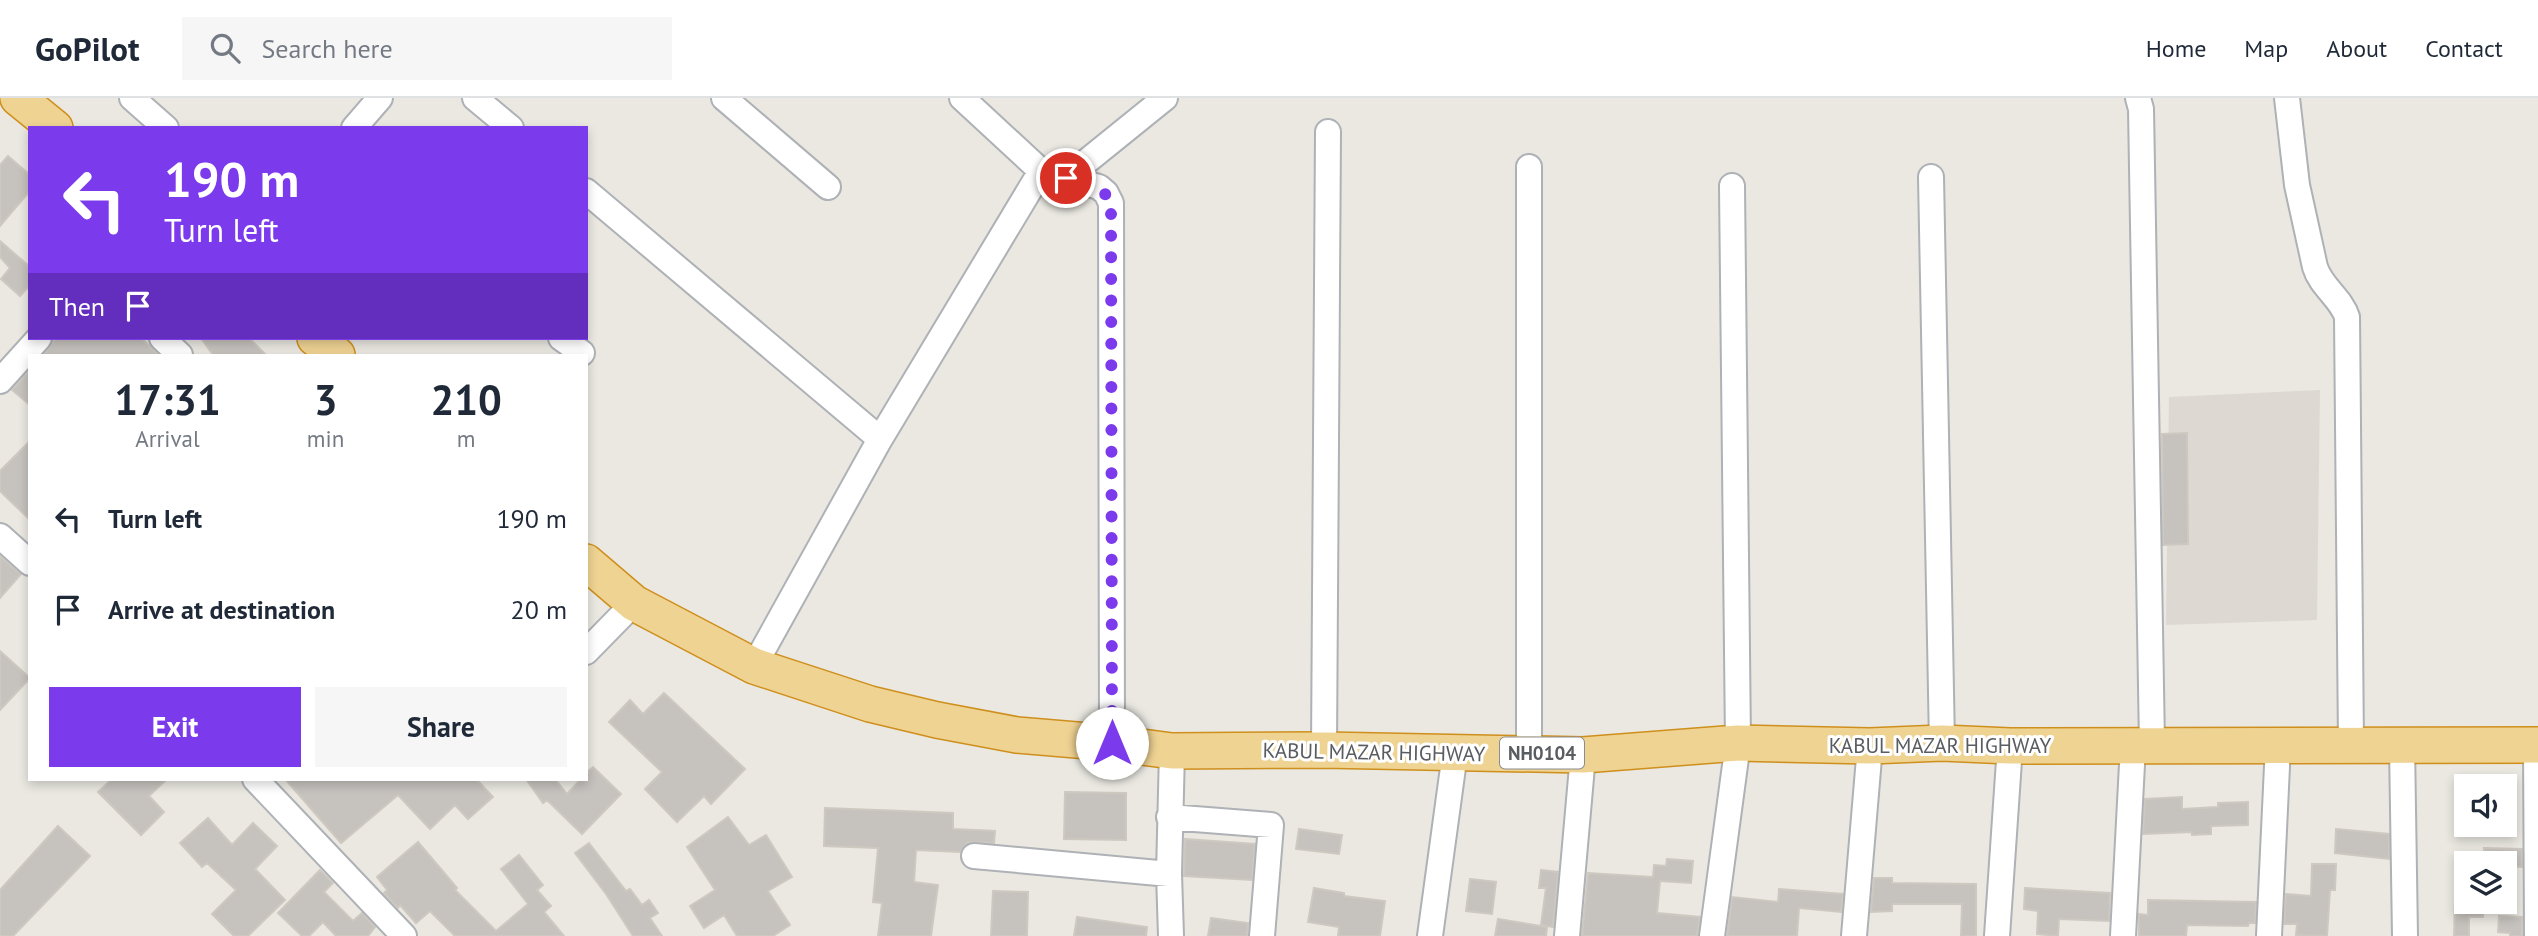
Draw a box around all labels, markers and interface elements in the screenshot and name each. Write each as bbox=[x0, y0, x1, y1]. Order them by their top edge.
search box bbox=[182, 17, 672, 80]
text: GoPilot bbox=[35, 27, 140, 70]
icon: search bbox=[206, 29, 244, 67]
text: Search here bbox=[262, 32, 393, 65]
text: Home bbox=[2146, 33, 2206, 64]
text: Map bbox=[2244, 33, 2288, 64]
text: About bbox=[2326, 33, 2387, 64]
text: Contact bbox=[2425, 33, 2503, 64]
text: 190 m bbox=[164, 147, 299, 211]
pin bbox=[1036, 148, 1096, 208]
icon: left bbox=[49, 154, 140, 245]
icon: arrive bbox=[1047, 159, 1085, 197]
text: Turn left bbox=[164, 209, 279, 251]
icon: arrive bbox=[119, 287, 157, 325]
text: Then bbox=[49, 290, 105, 323]
text: 17:31 bbox=[114, 372, 221, 427]
text: 3 bbox=[314, 372, 337, 427]
text: 210 bbox=[430, 372, 502, 427]
text: Arrival bbox=[135, 424, 200, 453]
text: min bbox=[307, 424, 344, 453]
text: m bbox=[457, 424, 475, 453]
icon: left bbox=[49, 500, 87, 538]
text: Turn left bbox=[108, 502, 202, 535]
text: 190 m bbox=[496, 502, 567, 535]
icon: arrive bbox=[49, 591, 87, 629]
text: Arrive at destination bbox=[108, 593, 335, 626]
text: 20 m bbox=[511, 593, 567, 626]
button: Exit bbox=[49, 687, 301, 767]
button: Share bbox=[315, 687, 567, 767]
position arrow bbox=[1075, 706, 1149, 780]
street label: KABUL MAZAR HIGHWAY bbox=[1829, 732, 2052, 759]
street label: KABUL MAZAR HIGHWAY bbox=[1262, 737, 1486, 767]
road number: NH0104 bbox=[1500, 738, 1584, 768]
map controls bbox=[2454, 774, 2517, 914]
button: sound bbox=[2454, 774, 2517, 837]
button: layers bbox=[2454, 851, 2517, 914]

